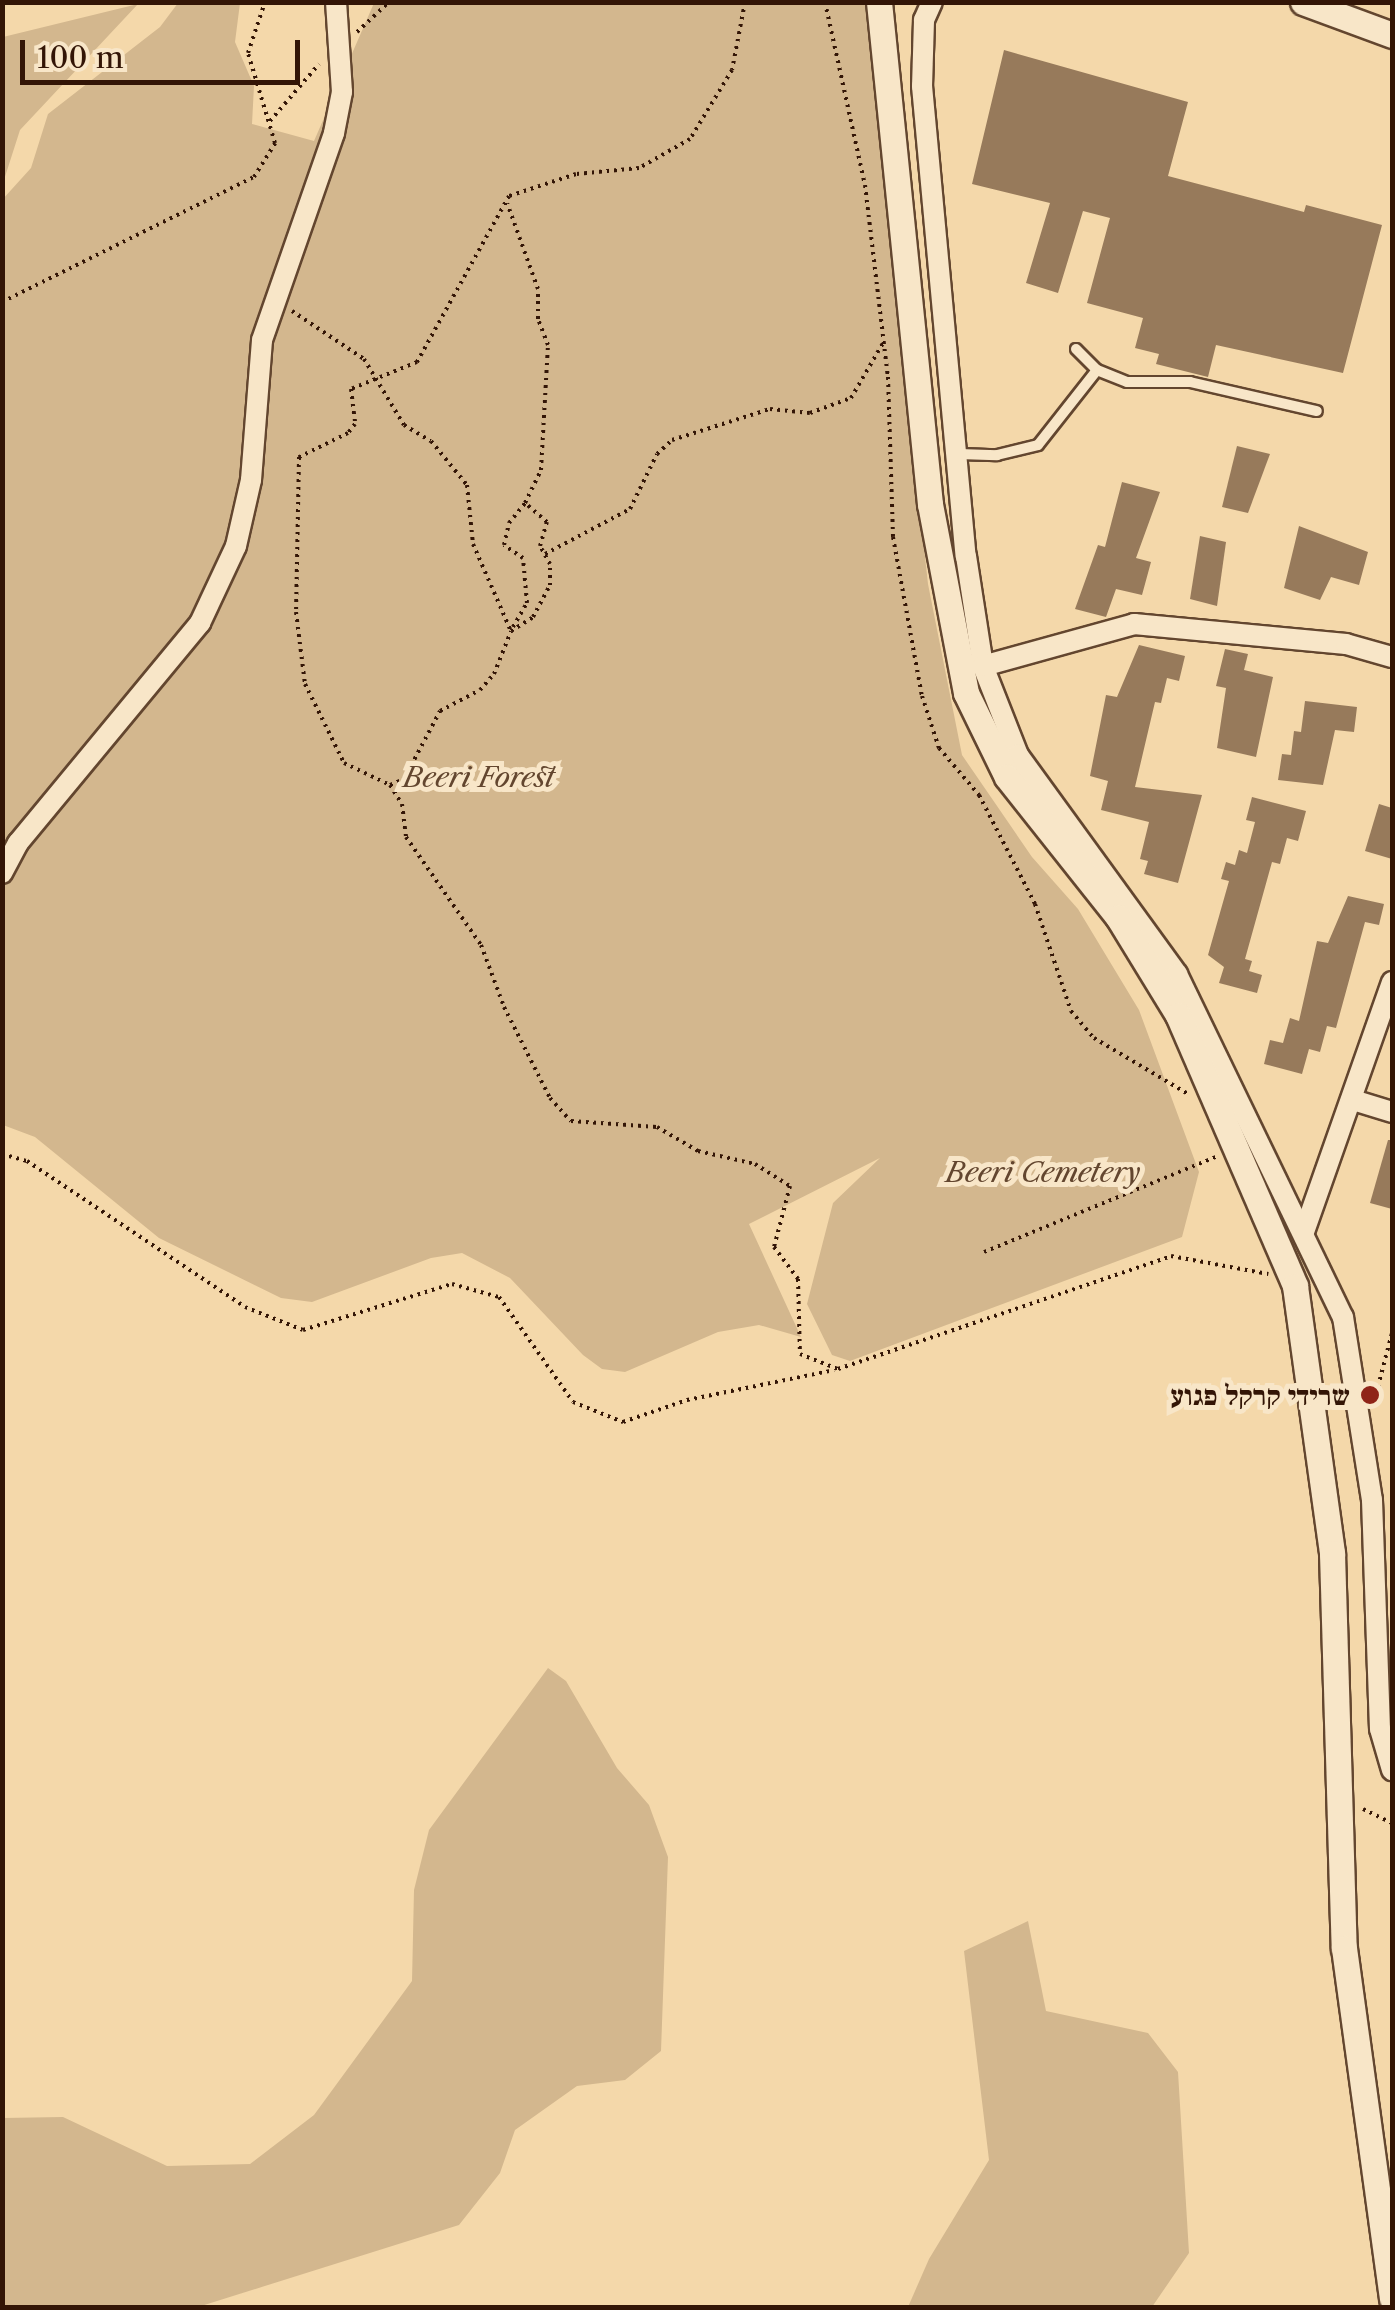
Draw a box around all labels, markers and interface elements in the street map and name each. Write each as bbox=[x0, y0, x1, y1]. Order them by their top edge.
scale bar bbox=[25, 20, 305, 82]
text: 100 m bbox=[37, 39, 124, 76]
park label: Beeri Forest bbox=[403, 760, 555, 794]
park label: Beeri Cemetery bbox=[945, 1155, 1141, 1189]
place label: שרידי קרקל פגוע bbox=[1170, 1378, 1350, 1412]
marker: שרידי קרקל פגוע bbox=[1359, 1384, 1381, 1406]

